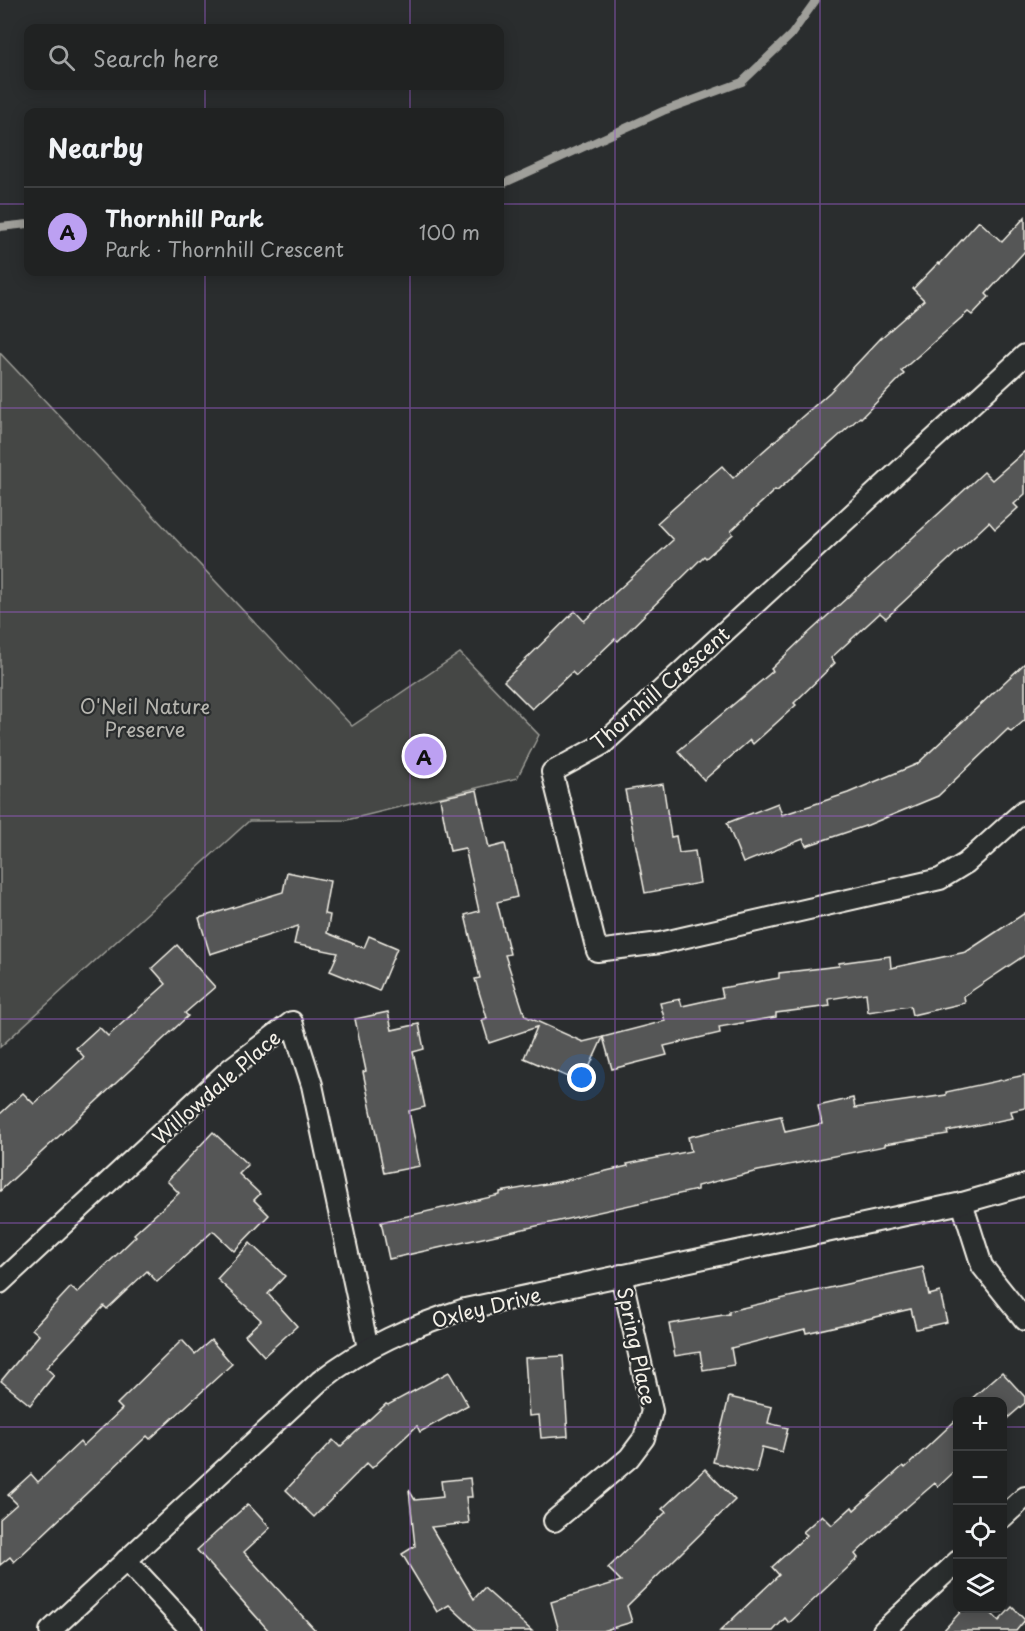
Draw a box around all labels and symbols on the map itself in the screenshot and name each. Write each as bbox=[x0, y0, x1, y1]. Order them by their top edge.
street label: Thornhill Crescent bbox=[584, 619, 736, 757]
park label: O'Neil Nature Preserve bbox=[80, 691, 210, 744]
pin: A bbox=[404, 734, 444, 778]
street label: Willowdale Place bbox=[145, 1023, 287, 1151]
your location bbox=[567, 1063, 596, 1092]
street label: Oxley Drive bbox=[428, 1279, 544, 1335]
street label: Spring Place bbox=[610, 1284, 664, 1408]

